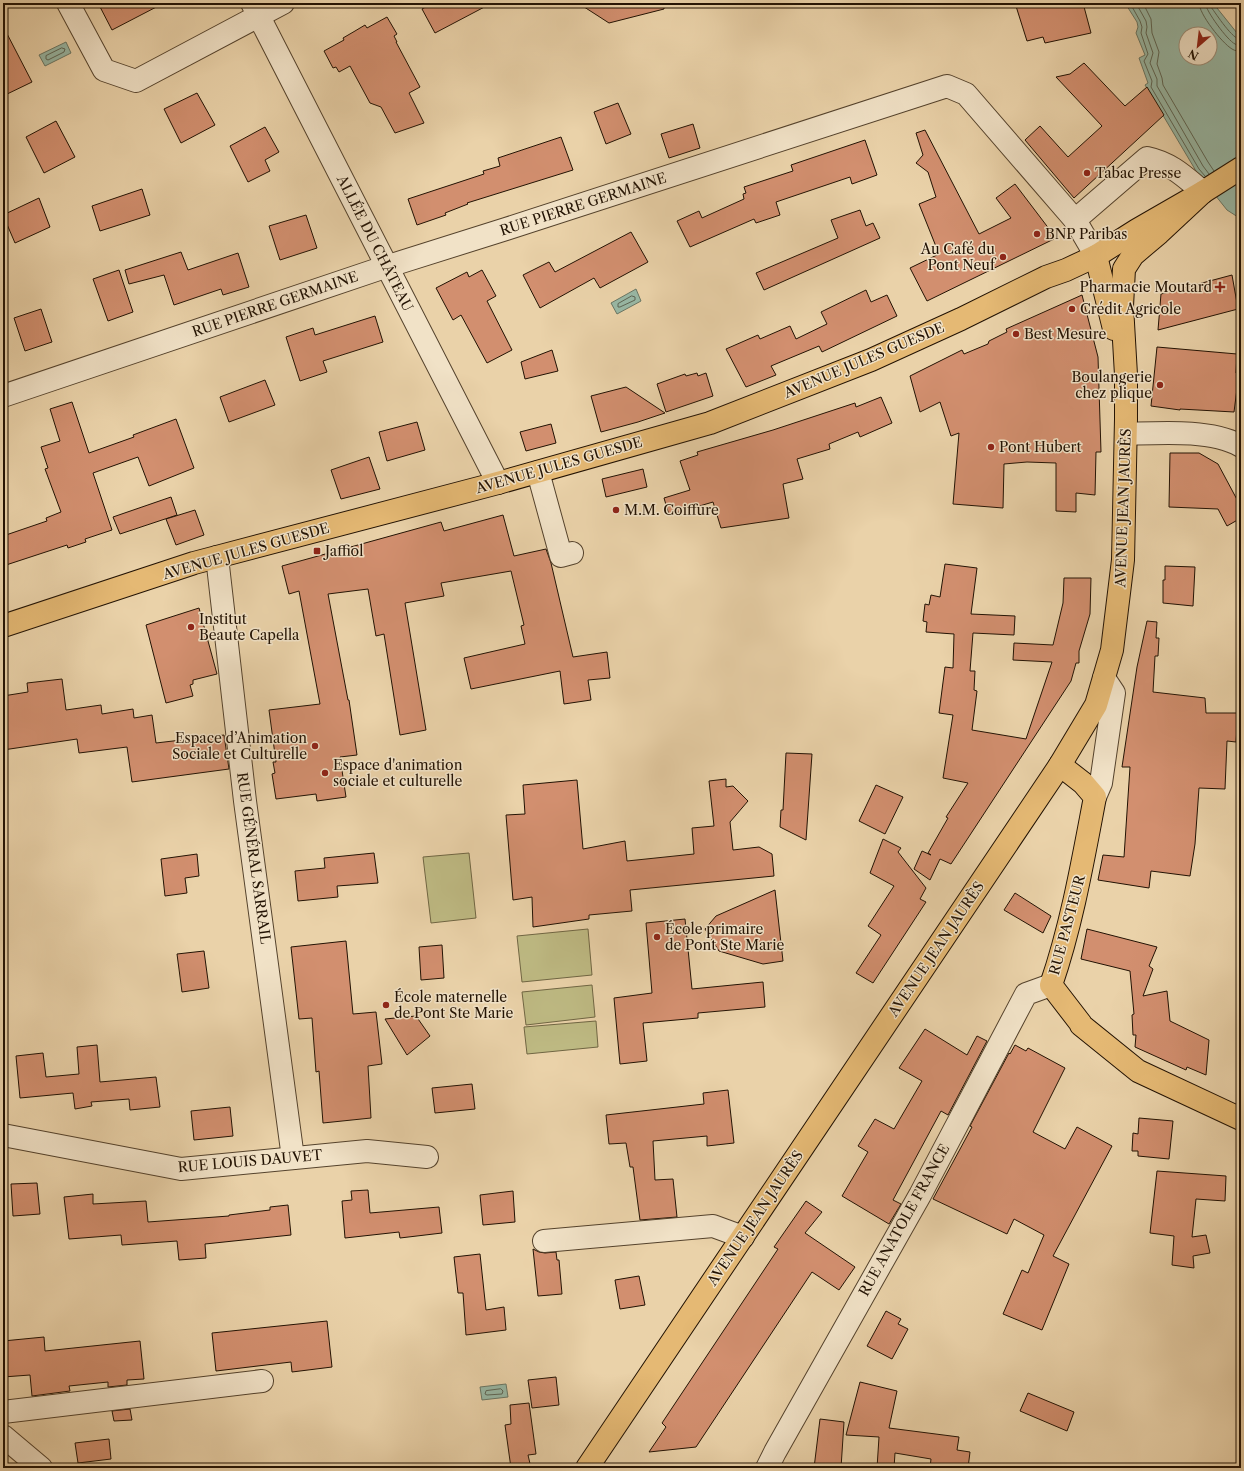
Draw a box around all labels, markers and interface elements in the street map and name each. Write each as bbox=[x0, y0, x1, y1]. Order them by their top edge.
north arrow bbox=[1178, 26, 1218, 66]
text: N bbox=[1185, 46, 1201, 63]
place label: Tabac Presse bbox=[1095, 164, 1181, 182]
marker: Tabac Presse bbox=[1082, 168, 1092, 178]
street label: RUE PIERRE GERMAINE bbox=[497, 169, 669, 239]
street label: ALLÉE DU CHÂTEAU bbox=[332, 171, 417, 314]
place label: BNP Paribas bbox=[1045, 225, 1127, 243]
marker: BNP Paribas bbox=[1032, 229, 1042, 239]
place label: Au Café du Pont Neuf bbox=[920, 240, 997, 274]
marker: Au Café du Pont Neuf bbox=[998, 252, 1008, 262]
street label: RUE PIERRE GERMAINE bbox=[190, 267, 360, 341]
place label: Pharmacie Moutard bbox=[1080, 278, 1212, 296]
marker: Pharmacie Moutard bbox=[1215, 282, 1225, 292]
place label: Crédit Agricole bbox=[1080, 300, 1181, 318]
marker: Crédit Agricole bbox=[1067, 304, 1077, 314]
street label: AVENUE JULES GUESDE bbox=[780, 318, 947, 402]
place label: Best Mesure bbox=[1024, 325, 1106, 343]
marker: Best Mesure bbox=[1011, 329, 1021, 339]
place label: Boulangerie chez plique bbox=[1072, 368, 1152, 402]
marker: Boulangerie chez plique bbox=[1155, 380, 1165, 390]
street label: AVENUE JEAN JAURÈS bbox=[1111, 428, 1135, 589]
street label: AVENUE JULES GUESDE bbox=[473, 433, 644, 498]
place label: Pont Hubert bbox=[999, 438, 1081, 456]
marker: Pont Hubert bbox=[986, 442, 996, 452]
place label: M.M. Coiffure bbox=[624, 501, 719, 519]
marker: M.M. Coiffure bbox=[611, 505, 621, 515]
street label: AVENUE JULES GUESDE bbox=[160, 519, 331, 584]
place label: Jaffiol bbox=[323, 542, 363, 560]
marker: Jaffiol bbox=[312, 546, 322, 556]
place label: Institut Beaute Capella bbox=[199, 610, 300, 644]
marker: Institut Beaute Capella bbox=[186, 622, 196, 632]
place label: Espace d’Animation Sociale et Culturelle bbox=[172, 729, 307, 763]
marker: Espace d’Animation Sociale et Culturelle bbox=[310, 741, 320, 751]
place label: Espace d'animation sociale et culturelle bbox=[333, 756, 463, 790]
marker: Espace d'animation sociale et culturelle bbox=[320, 768, 330, 778]
street label: RUE GÉNÉRAL SARRAIL bbox=[233, 771, 275, 945]
street label: RUE PASTEUR bbox=[1045, 872, 1089, 977]
street label: AVENUE JEAN JAURÈS bbox=[884, 878, 988, 1021]
place label: École primaire de Pont Ste Marie bbox=[665, 920, 784, 954]
marker: École primaire de Pont Ste Marie bbox=[652, 932, 662, 942]
place label: École maternelle de Pont Ste Marie bbox=[394, 988, 513, 1022]
marker: École maternelle de Pont Ste Marie bbox=[381, 1000, 391, 1010]
street label: RUE ANATOLE FRANCE bbox=[855, 1141, 953, 1299]
street label: RUE LOUIS DAUVET bbox=[177, 1146, 323, 1176]
street label: AVENUE JEAN JAURÈS bbox=[703, 1147, 807, 1290]

